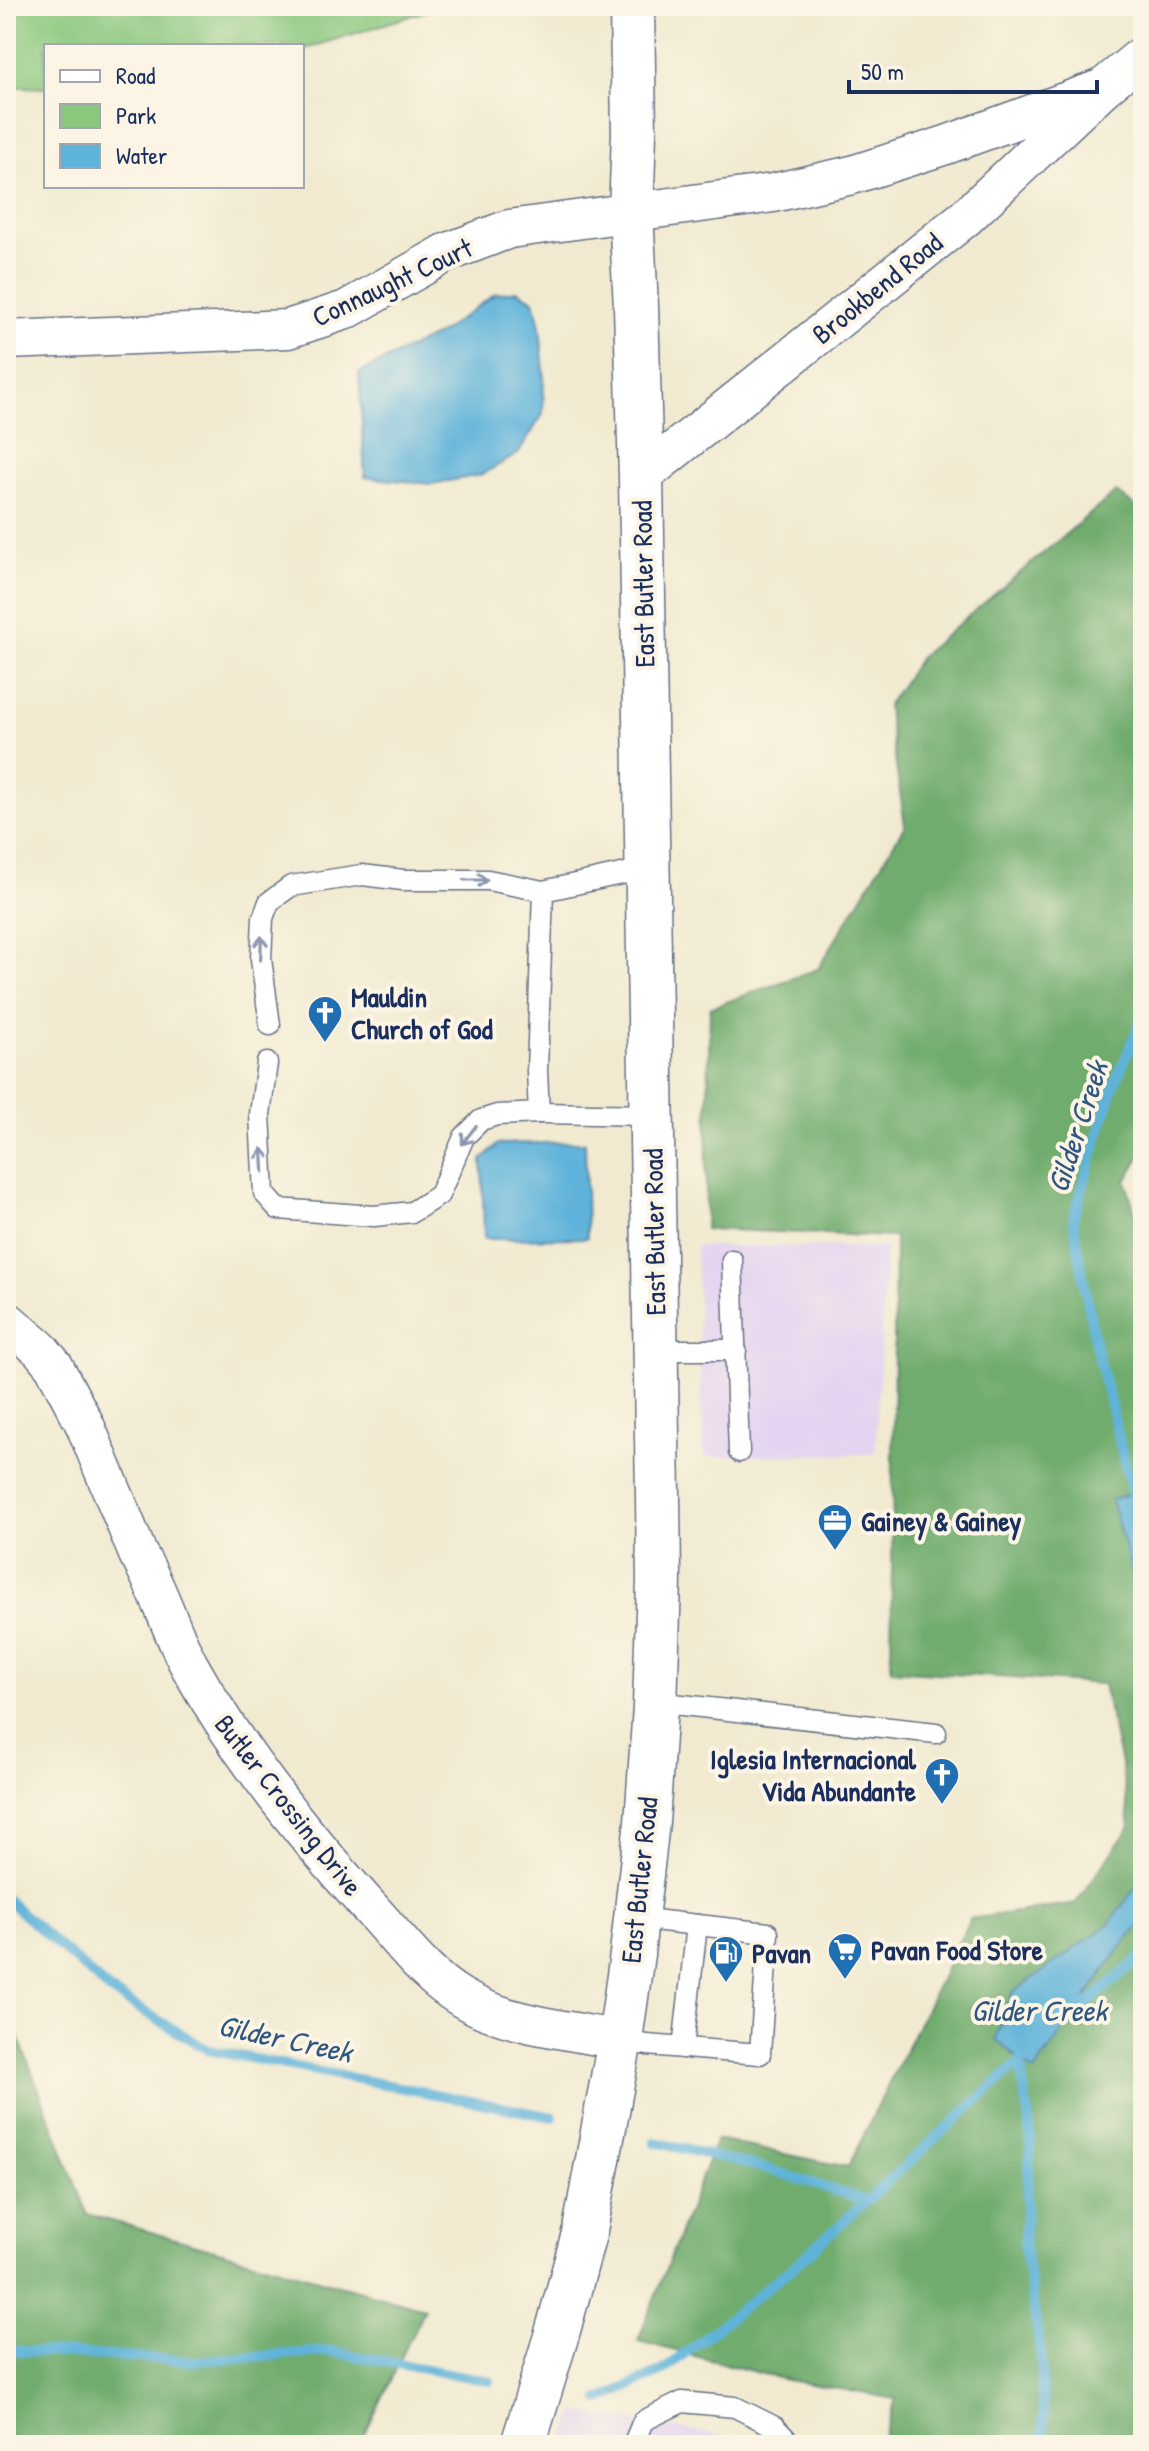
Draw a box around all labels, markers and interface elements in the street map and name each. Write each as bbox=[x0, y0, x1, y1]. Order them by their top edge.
legend bbox=[44, 44, 304, 188]
scale bar bbox=[849, 44, 1097, 94]
text: 50 m bbox=[861, 55, 904, 87]
text: Road bbox=[116, 59, 155, 91]
text: Park bbox=[116, 99, 156, 131]
text: Water bbox=[116, 139, 167, 171]
street label: Brookbend Road bbox=[804, 224, 950, 352]
street label: Connaught Court bbox=[306, 228, 479, 336]
street label: East Butler Road bbox=[623, 500, 663, 668]
one-way arrow bbox=[462, 872, 489, 888]
one-way arrow bbox=[254, 935, 269, 962]
place label: Mauldin Church of God bbox=[351, 978, 493, 1048]
church icon: Mauldin Church of God bbox=[306, 994, 344, 1044]
water label: Gilder Creek bbox=[1037, 1054, 1118, 1197]
one-way arrow bbox=[461, 1124, 478, 1145]
one-way arrow bbox=[255, 1147, 270, 1174]
street label: East Butler Road bbox=[634, 1148, 674, 1316]
office icon: Gainey & Gainey bbox=[816, 1502, 854, 1552]
place label: Gainey & Gainey bbox=[861, 1502, 1022, 1541]
street label: Butler Crossing Drive bbox=[206, 1706, 372, 1904]
place label: Iglesia Internacional Vida Abundante bbox=[710, 1740, 917, 1810]
church icon: Iglesia Internacional Vida Abundante bbox=[923, 1756, 961, 1806]
street label: East Butler Road bbox=[611, 1795, 667, 1965]
supermarket icon: Pavan Food Store bbox=[826, 1931, 864, 1981]
place label: Pavan Food Store bbox=[871, 1931, 1044, 1969]
fuel station icon: Pavan bbox=[707, 1934, 745, 1984]
place label: Pavan bbox=[752, 1934, 811, 1972]
water label: Gilder Creek bbox=[971, 1990, 1109, 2030]
water label: Gilder Creek bbox=[215, 2004, 358, 2072]

